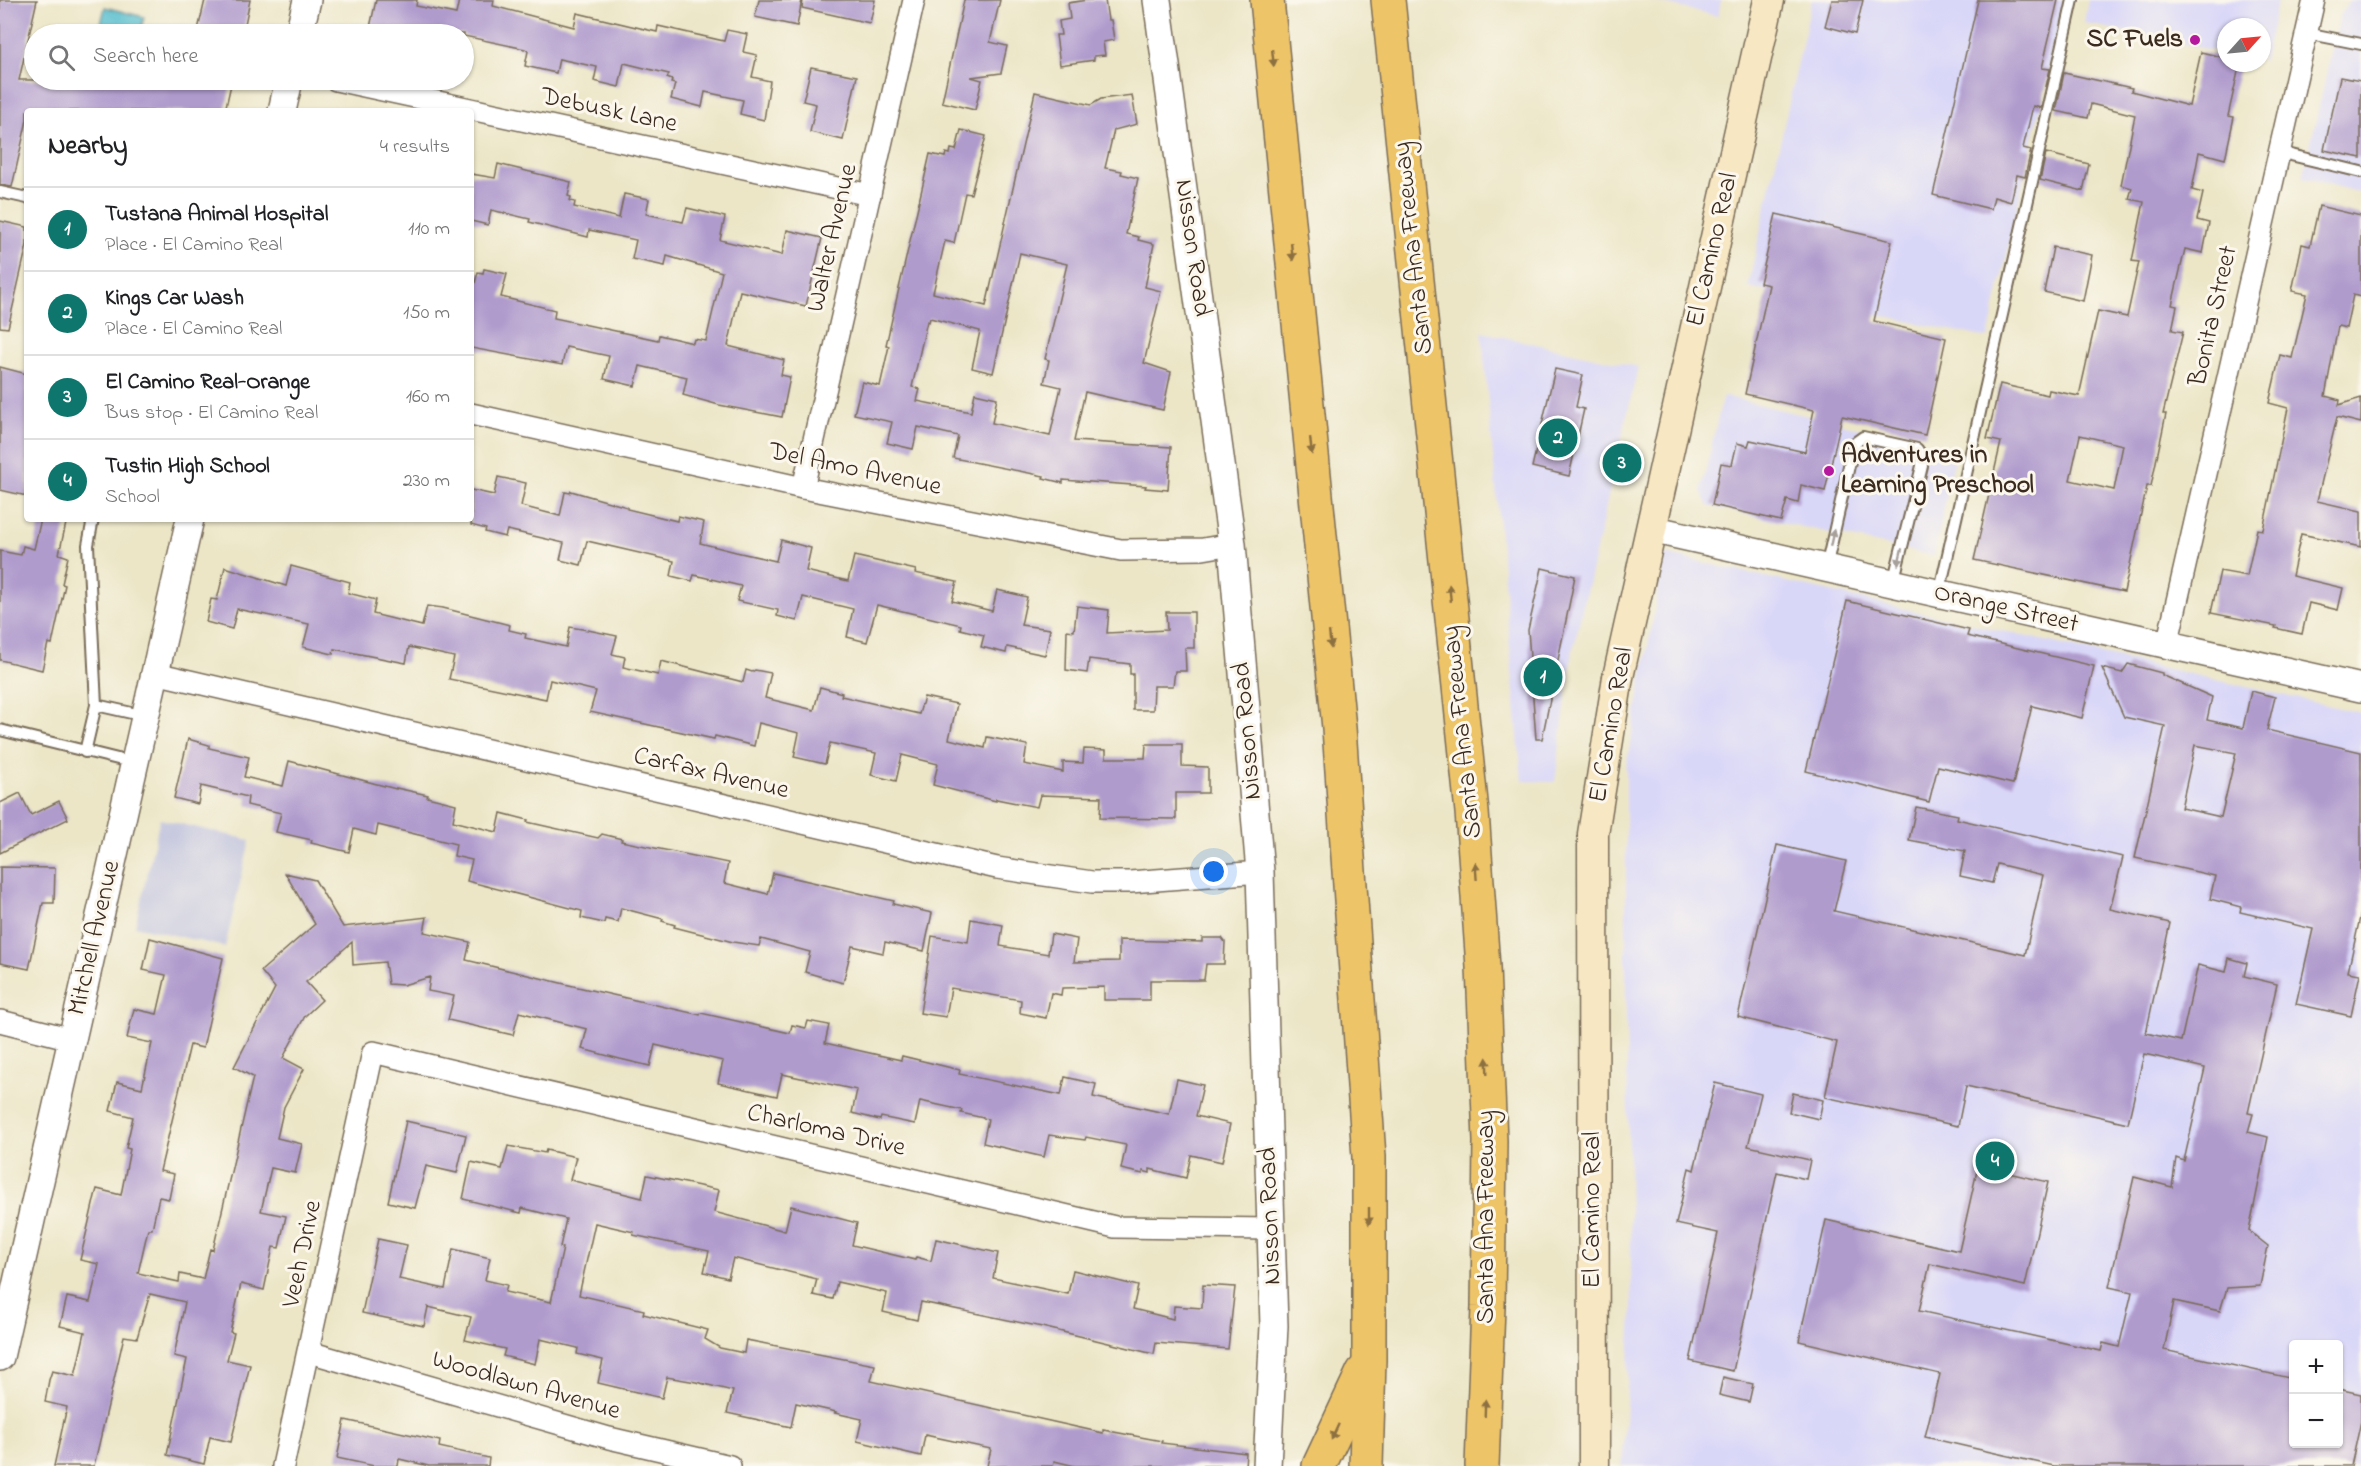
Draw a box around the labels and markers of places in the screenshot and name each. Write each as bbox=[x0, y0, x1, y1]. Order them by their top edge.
place label: SC Fuels bbox=[2086, 21, 2183, 59]
marker: SC Fuels bbox=[2188, 33, 2202, 47]
pin: 2 bbox=[1538, 416, 1578, 460]
place label: Adventures in Learning Preschool bbox=[1841, 437, 2034, 506]
pin: 3 bbox=[1602, 440, 1642, 486]
marker: Adventures in Learning Preschool bbox=[1822, 464, 1836, 478]
pin: 1 bbox=[1524, 654, 1562, 700]
pin: 4 bbox=[1976, 1138, 2014, 1184]

